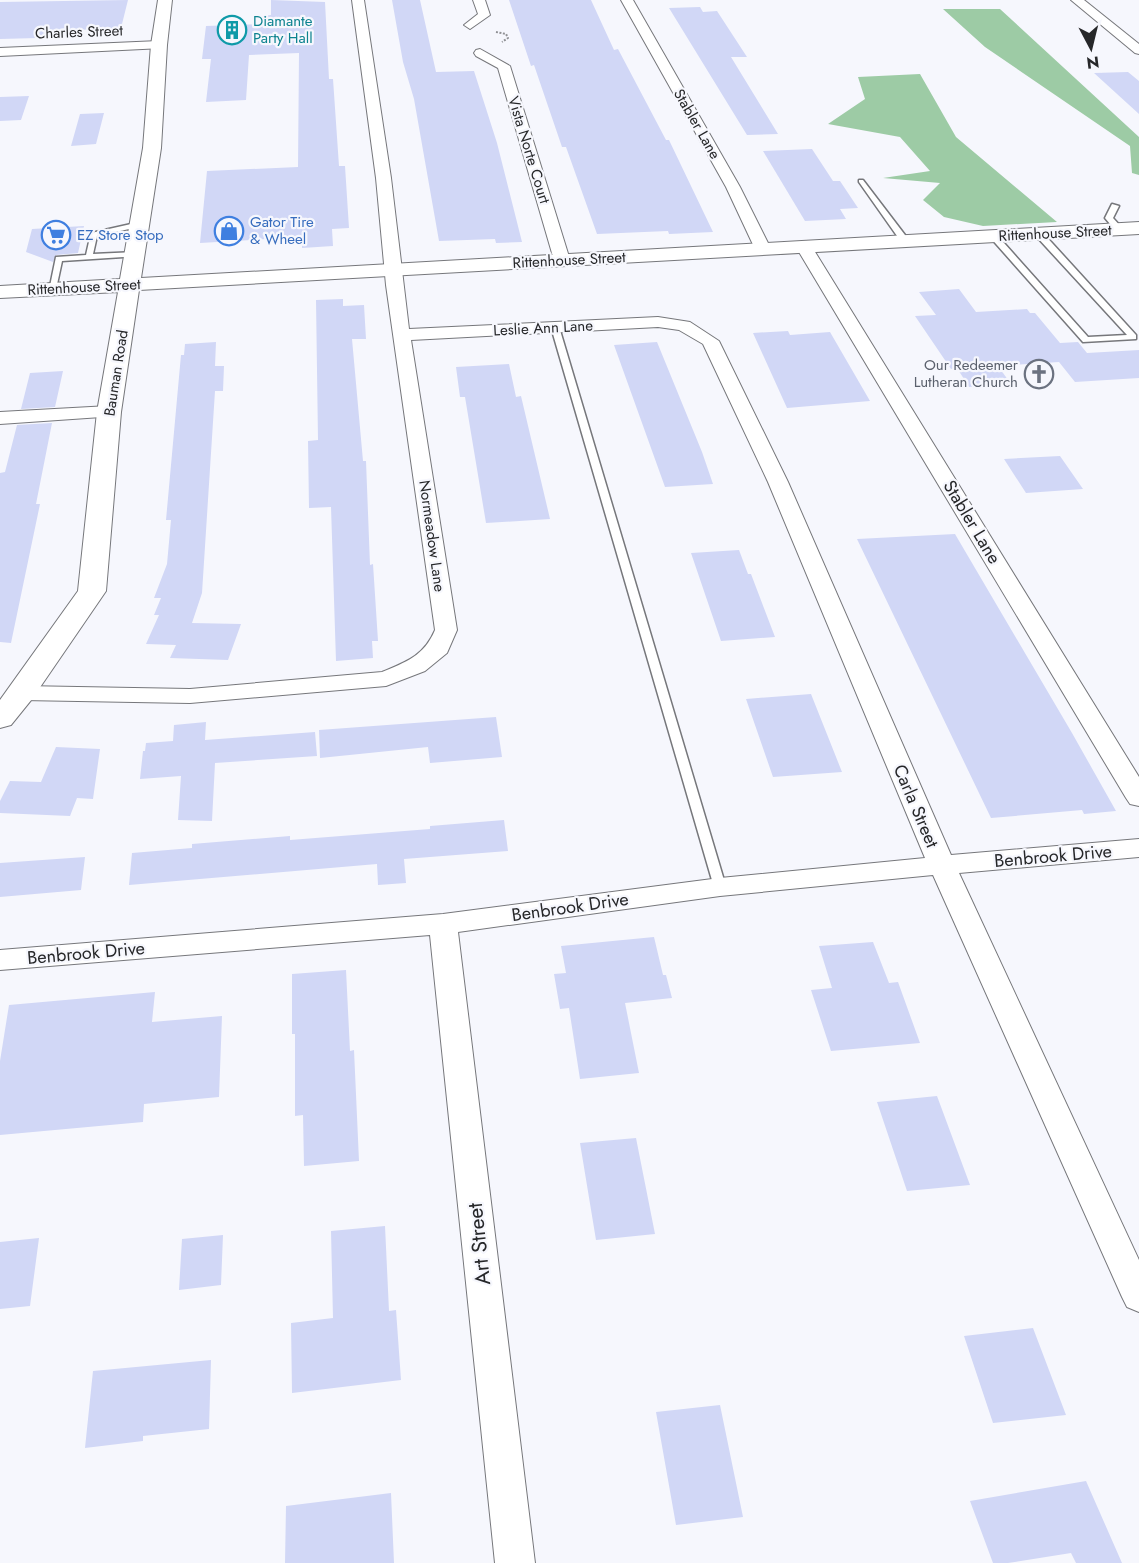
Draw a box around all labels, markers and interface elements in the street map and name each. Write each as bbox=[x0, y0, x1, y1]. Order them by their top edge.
place label: Diamante Party Hall bbox=[253, 10, 313, 49]
building icon: Diamante Party Hall bbox=[216, 14, 248, 46]
north arrow bbox=[1061, 18, 1121, 78]
street label: Charles Street bbox=[35, 19, 124, 45]
text: N bbox=[1085, 50, 1100, 75]
street label: Stabler Lane bbox=[668, 85, 726, 163]
street label: Vista Norte Court bbox=[502, 94, 556, 207]
place label: Gator Tire & Wheel bbox=[250, 211, 314, 250]
shop icon: Gator Tire & Wheel bbox=[213, 215, 245, 247]
supermarket icon: EZ Store Stop bbox=[40, 219, 72, 251]
street label: Rittenhouse Street bbox=[998, 219, 1112, 247]
place label: EZ Store Stop bbox=[77, 224, 164, 246]
street label: Rittenhouse Street bbox=[512, 246, 626, 274]
street label: Rittenhouse Street bbox=[27, 273, 141, 301]
street label: Leslie Ann Lane bbox=[493, 314, 594, 342]
street label: Bauman Road bbox=[98, 328, 134, 418]
place label: Our Redeemer Lutheran Church bbox=[914, 354, 1019, 393]
church icon: Our Redeemer Lutheran Church bbox=[1023, 358, 1055, 390]
street label: Stabler Lane bbox=[937, 475, 1007, 569]
street label: Normeadow Lane bbox=[413, 479, 451, 593]
street label: Carla Street bbox=[887, 760, 945, 852]
street label: Benbrook Drive bbox=[993, 838, 1113, 874]
street label: Benbrook Drive bbox=[510, 886, 630, 928]
street label: Benbrook Drive bbox=[26, 935, 146, 971]
street label: Art Street bbox=[460, 1201, 498, 1287]

